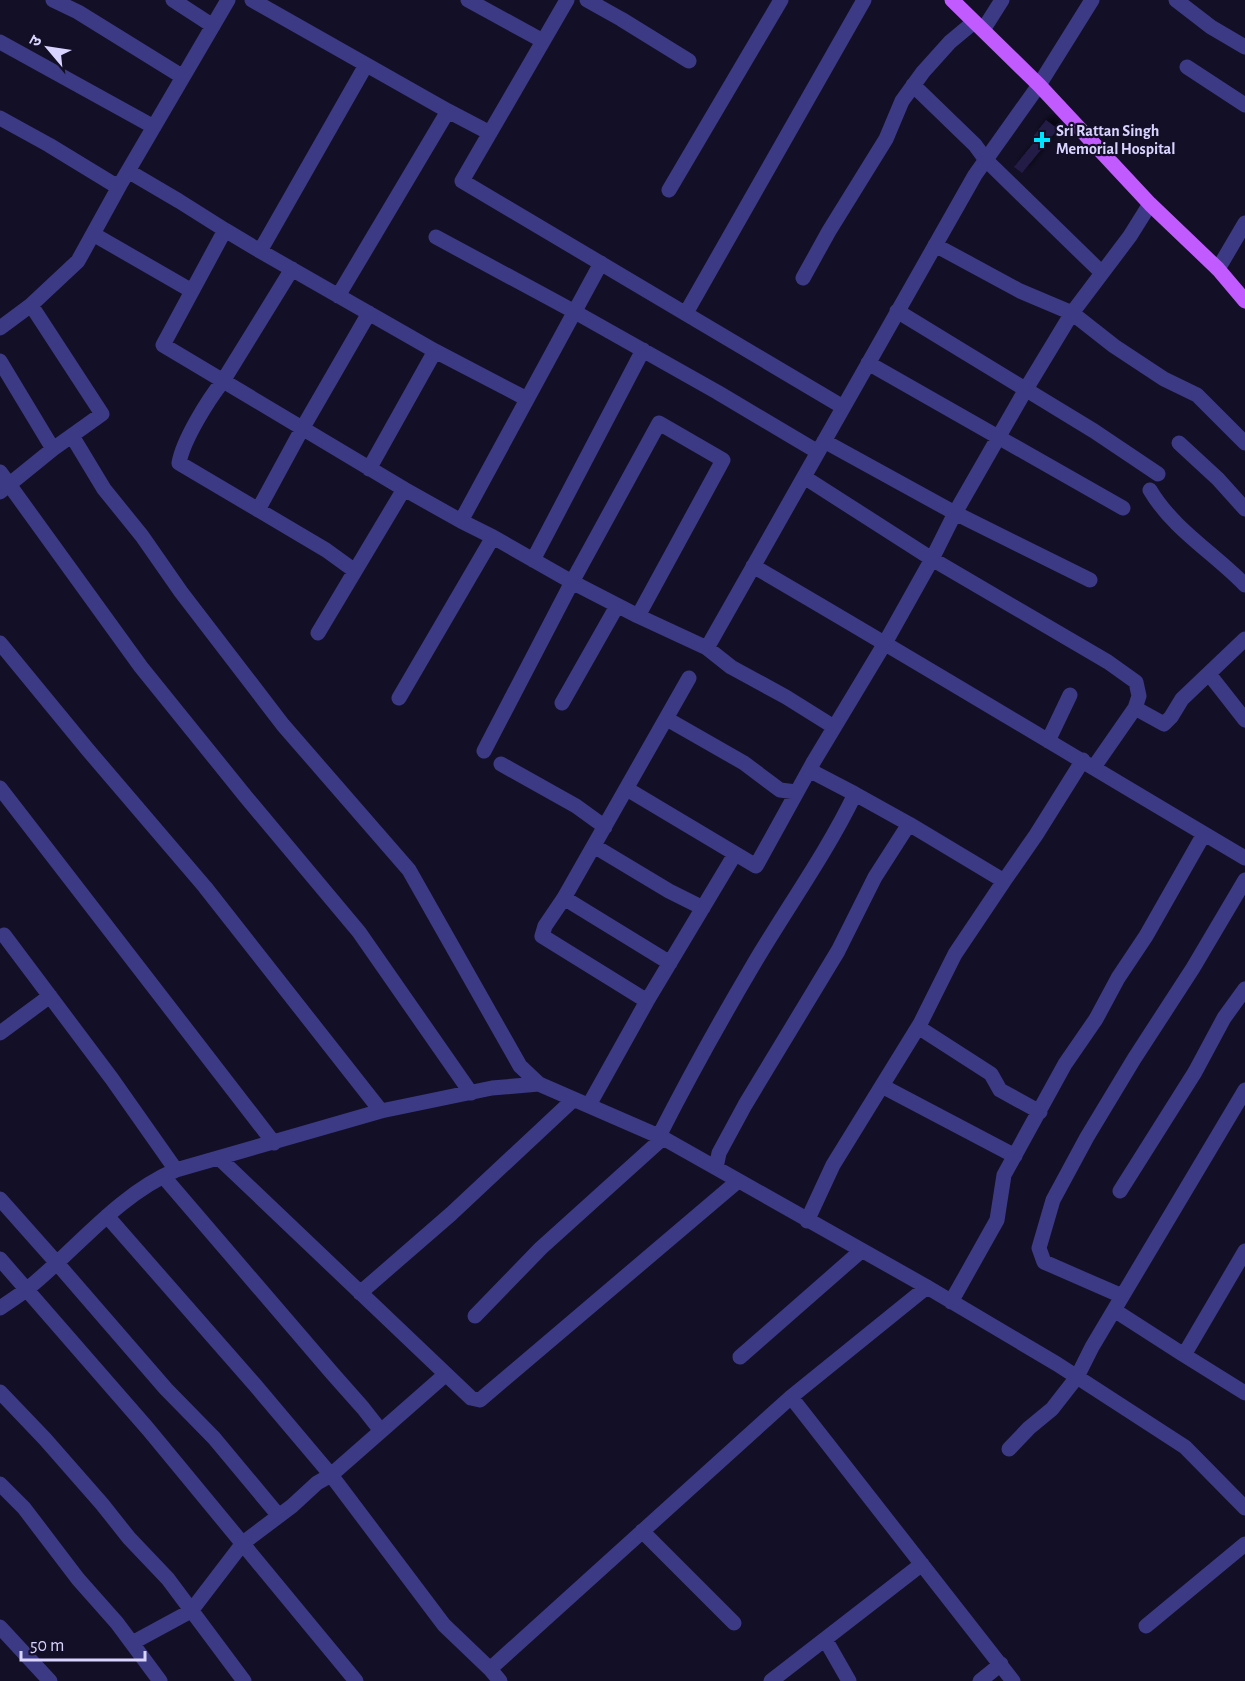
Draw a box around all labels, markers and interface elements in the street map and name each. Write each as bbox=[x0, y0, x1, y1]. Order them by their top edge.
north arrow bbox=[18, 18, 78, 78]
text: उ bbox=[26, 33, 45, 49]
place label: Sri Rattan Singh Memorial Hospital bbox=[1056, 123, 1175, 157]
marker: Sri Rattan Singh Memorial Hospital bbox=[1033, 131, 1051, 149]
scale bar bbox=[21, 1624, 146, 1662]
text: 50 m bbox=[30, 1637, 64, 1655]

